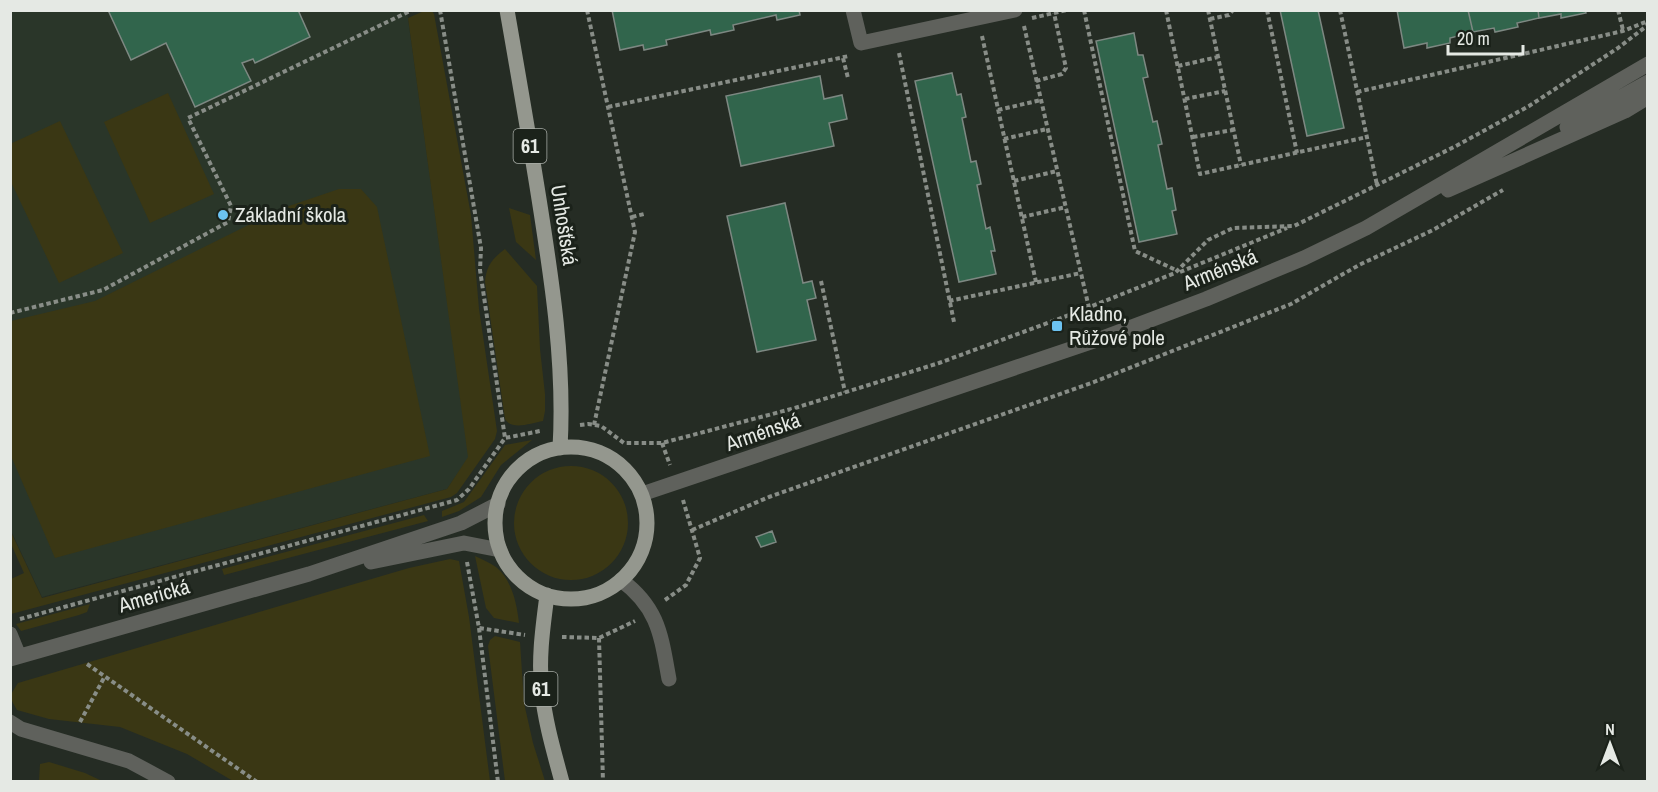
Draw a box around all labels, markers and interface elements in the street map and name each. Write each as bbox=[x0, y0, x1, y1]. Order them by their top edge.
scale bar bbox=[1448, 18, 1523, 56]
text: 20 m bbox=[1457, 26, 1490, 51]
road number: 61 bbox=[514, 129, 546, 163]
street label: Unhošťská bbox=[544, 182, 585, 268]
place label: Základní škola bbox=[235, 200, 346, 229]
marker: Základní škola bbox=[216, 208, 230, 222]
street label: Arménská bbox=[1178, 241, 1262, 298]
place label: Kladno, Růžové pole bbox=[1069, 299, 1165, 352]
marker: Kladno, Růžové pole bbox=[1050, 319, 1064, 333]
street label: Arménská bbox=[721, 405, 805, 458]
street label: Americká bbox=[114, 571, 193, 620]
road number: 61 bbox=[524, 672, 558, 706]
north arrow bbox=[1580, 714, 1640, 774]
text: N bbox=[1605, 718, 1615, 740]

